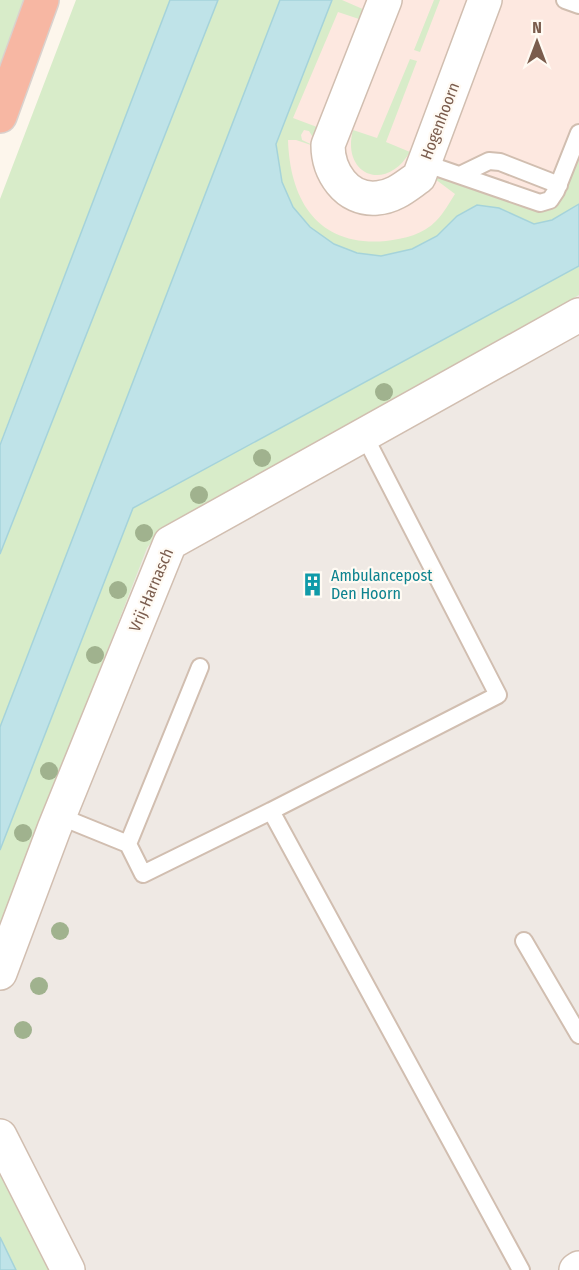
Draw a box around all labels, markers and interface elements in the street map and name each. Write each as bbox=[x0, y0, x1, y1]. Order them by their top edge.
north arrow bbox=[507, 12, 567, 72]
text: N bbox=[532, 18, 542, 37]
street label: Hogenhoorn bbox=[417, 80, 463, 162]
street label: Vrij-Harnasch bbox=[125, 545, 177, 635]
place label: Ambulancepost Den Hoorn bbox=[331, 566, 433, 603]
building icon: Ambulancepost Den Hoorn bbox=[300, 571, 326, 597]

